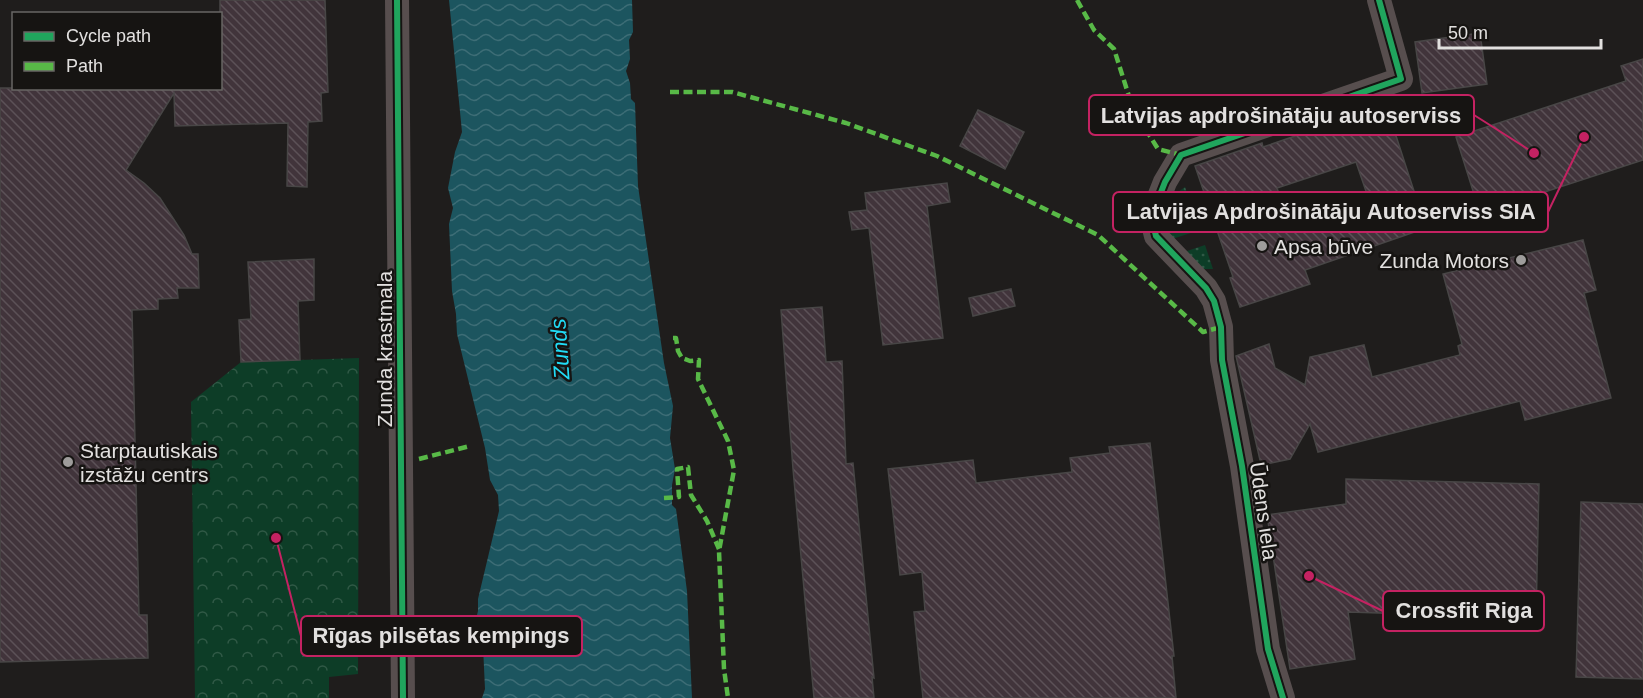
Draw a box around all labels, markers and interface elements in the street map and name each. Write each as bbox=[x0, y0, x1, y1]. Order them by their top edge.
legend bbox=[12, 12, 222, 90]
scale bar bbox=[1439, 12, 1601, 50]
text: 50 m bbox=[1448, 23, 1488, 43]
text: Cycle path bbox=[66, 26, 151, 46]
text: Path bbox=[66, 56, 103, 76]
callout: Latvijas apdrošinātāju autoserviss bbox=[1089, 95, 1474, 135]
text: Latvijas apdrošinātāju autoserviss bbox=[1101, 103, 1461, 128]
callout: Latvijas Apdrošinātāju Autoserviss SIA bbox=[1113, 192, 1548, 232]
text: Latvijas Apdrošinātāju Autoserviss SIA bbox=[1126, 199, 1536, 224]
place label: Apsa būve bbox=[1274, 235, 1373, 258]
marker: Apsa būve bbox=[1255, 239, 1269, 253]
place label: Zunda Motors bbox=[1379, 249, 1509, 272]
marker: Zunda Motors bbox=[1514, 253, 1528, 267]
street label: Zunda krastmala bbox=[373, 270, 396, 427]
water label: Zunds bbox=[545, 318, 575, 381]
place label: Starptautiskais izstāžu centrs bbox=[80, 439, 218, 486]
marker: Starptautiskais izstāžu centrs bbox=[61, 455, 75, 469]
street label: Ūdens iela bbox=[1246, 460, 1282, 562]
callout: Crossfit Riga bbox=[1383, 591, 1544, 631]
text: Crossfit Riga bbox=[1396, 598, 1533, 623]
callout: Rīgas pilsētas kempings bbox=[301, 616, 582, 656]
text: Rīgas pilsētas kempings bbox=[313, 623, 569, 648]

